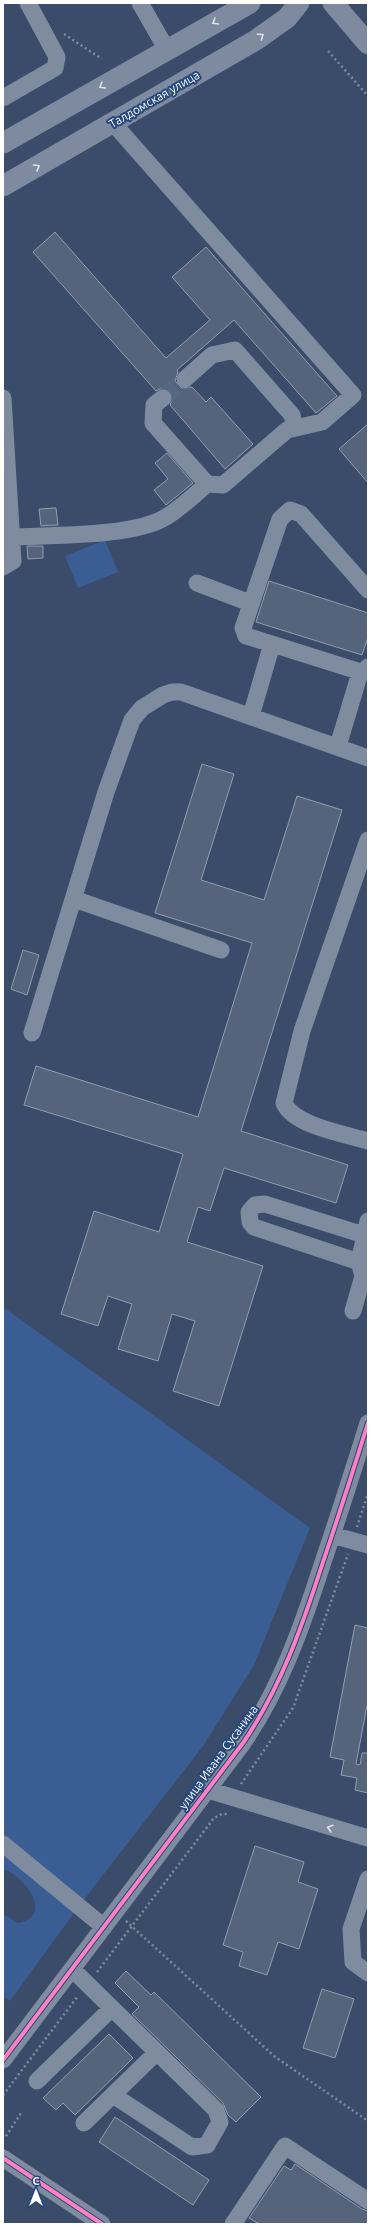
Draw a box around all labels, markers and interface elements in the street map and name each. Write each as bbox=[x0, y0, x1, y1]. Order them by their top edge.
one-way arrow bbox=[212, 17, 219, 24]
one-way arrow bbox=[257, 33, 264, 41]
street label: Талдомская улица bbox=[107, 68, 201, 130]
one-way arrow bbox=[99, 81, 106, 89]
one-way arrow bbox=[33, 164, 40, 171]
street label: улица Ивана Сусанина bbox=[176, 1703, 260, 1811]
one-way arrow bbox=[327, 1824, 334, 1833]
north arrow bbox=[16, 2171, 56, 2211]
text: С bbox=[32, 2175, 40, 2187]

